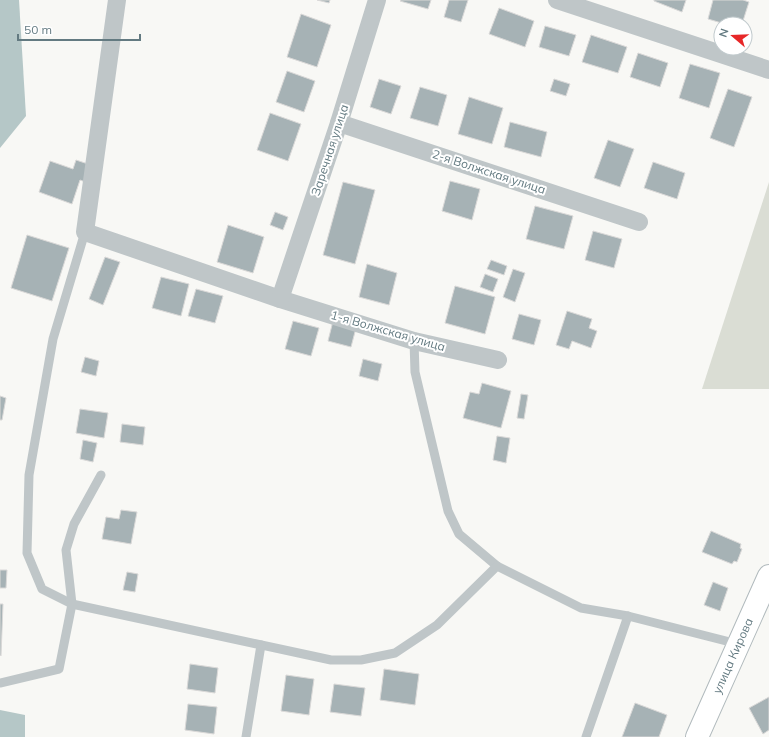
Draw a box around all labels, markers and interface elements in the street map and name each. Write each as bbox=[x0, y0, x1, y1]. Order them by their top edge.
scale bar bbox=[18, 16, 140, 42]
north arrow bbox=[713, 16, 753, 56]
text: 50 m bbox=[24, 22, 52, 37]
text: N bbox=[716, 27, 732, 39]
street label: Заречная улица bbox=[308, 102, 351, 197]
street label: 2-я Волжская улица bbox=[431, 146, 548, 197]
street label: 1-я Волжская улица bbox=[329, 307, 447, 354]
street label: улица Кирова bbox=[709, 616, 756, 696]

